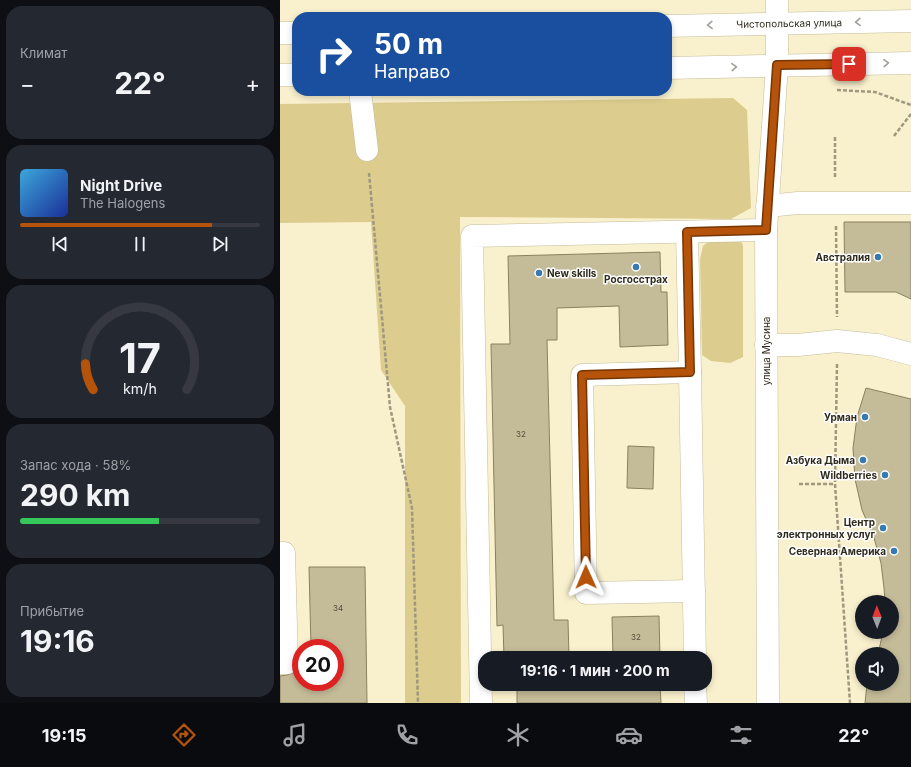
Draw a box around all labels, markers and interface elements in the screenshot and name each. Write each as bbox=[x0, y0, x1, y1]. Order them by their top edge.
street label: Чистопольская улица bbox=[736, 16, 842, 30]
one-way arrow bbox=[855, 18, 861, 26]
one-way arrow bbox=[707, 21, 713, 29]
text: 50 m bbox=[374, 27, 443, 61]
icon: right bbox=[308, 28, 360, 80]
text: Климат bbox=[20, 45, 67, 61]
pin bbox=[832, 47, 866, 81]
icon: arrive bbox=[838, 53, 860, 75]
one-way arrow bbox=[883, 59, 889, 68]
text: Направо bbox=[374, 61, 450, 82]
one-way arrow bbox=[731, 62, 737, 71]
text: 22° bbox=[114, 65, 166, 101]
text: − bbox=[20, 71, 35, 97]
text: + bbox=[245, 71, 260, 97]
text: Night Drive bbox=[80, 176, 162, 195]
text: The Halogens bbox=[80, 195, 165, 211]
icon: previous bbox=[49, 233, 71, 255]
icon: pause bbox=[129, 233, 151, 255]
icon: next bbox=[209, 233, 231, 255]
place label: Австралия bbox=[815, 251, 870, 263]
marker: Австралия bbox=[873, 252, 883, 262]
marker: Росгосстрах bbox=[631, 262, 641, 272]
place label: New skills bbox=[547, 267, 597, 279]
marker: New skills bbox=[534, 268, 544, 278]
place label: Росгосстрах bbox=[604, 273, 668, 285]
street label: улица Мусина bbox=[760, 317, 772, 385]
text: 17 bbox=[119, 332, 161, 382]
text: km/h bbox=[123, 379, 157, 396]
place label: Урман bbox=[824, 411, 857, 423]
marker: Урман bbox=[860, 412, 870, 422]
house number: 32 bbox=[516, 429, 526, 439]
place label: Азбука Дыма bbox=[786, 454, 855, 467]
marker: Азбука Дыма bbox=[858, 455, 868, 465]
text: Запас хода · 58% bbox=[20, 457, 131, 473]
place label: Wildberries bbox=[820, 469, 877, 481]
marker: Wildberries bbox=[880, 470, 890, 480]
text: 290 km bbox=[20, 477, 131, 513]
place label: Центр электронных услуг bbox=[777, 516, 875, 541]
marker: Центр электронных услуг bbox=[878, 523, 888, 533]
place label: Северная Америка bbox=[789, 545, 886, 557]
marker: Северная Америка bbox=[889, 546, 899, 556]
position arrow bbox=[565, 556, 607, 598]
north arrow bbox=[855, 595, 899, 639]
map controls bbox=[855, 595, 899, 691]
text: Прибытие bbox=[20, 603, 84, 619]
house number: 34 bbox=[333, 603, 343, 613]
text: 19:16 bbox=[20, 623, 95, 659]
house number: 32 bbox=[631, 632, 641, 642]
speed limit sign: 20 bbox=[292, 639, 344, 691]
button: sound bbox=[855, 647, 899, 691]
text: 19:16 · 1 мин · 200 m bbox=[520, 661, 670, 680]
icon: directions bbox=[170, 721, 198, 749]
icon: music bbox=[281, 721, 309, 749]
icon: phone bbox=[393, 721, 421, 749]
icon: climate bbox=[504, 721, 532, 749]
icon: car bbox=[615, 721, 643, 749]
icon: filters bbox=[727, 721, 755, 749]
text: 19:15 bbox=[42, 725, 86, 746]
text: 22° bbox=[838, 725, 869, 746]

